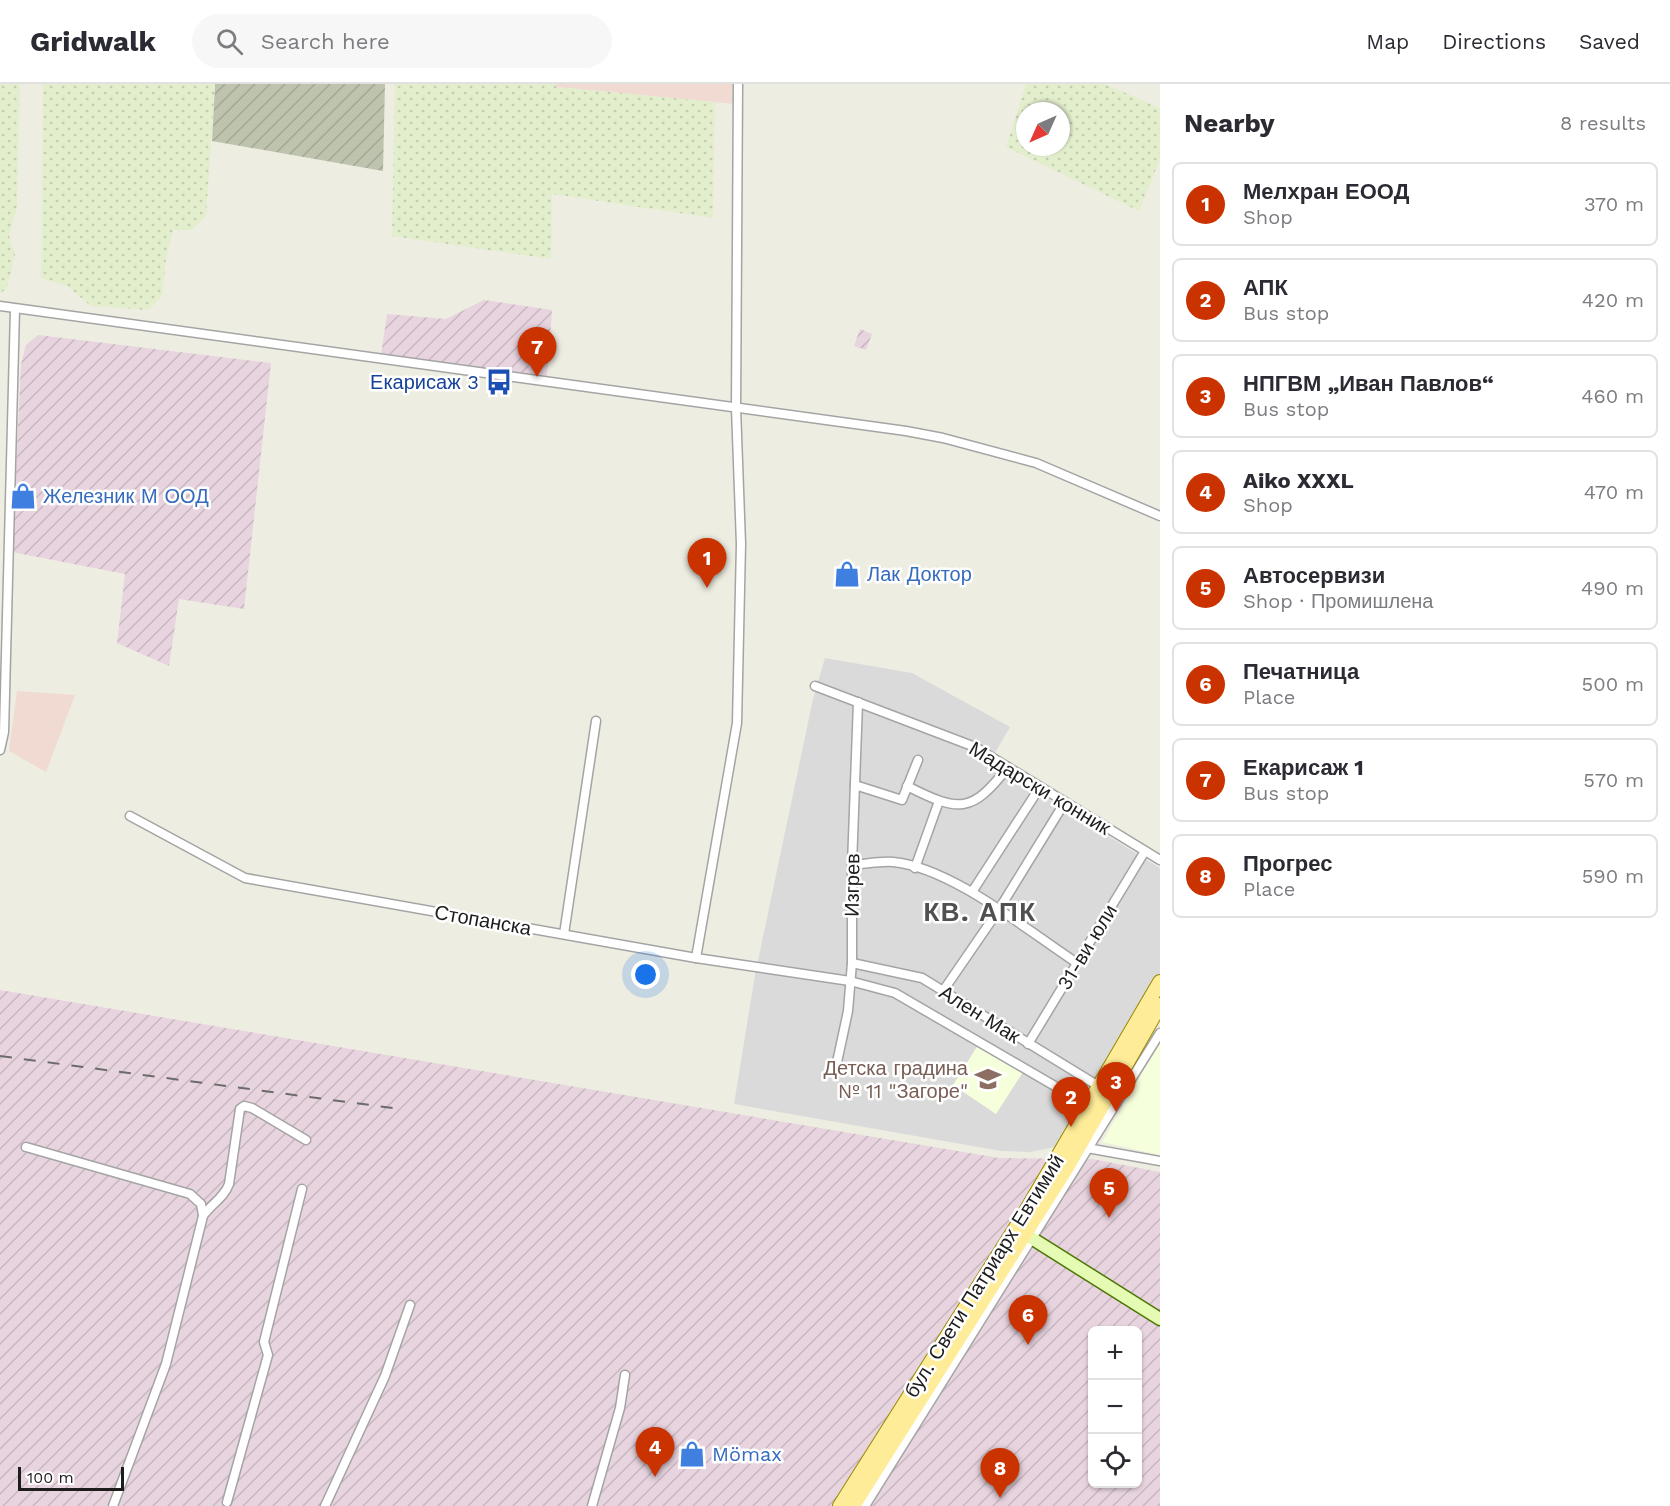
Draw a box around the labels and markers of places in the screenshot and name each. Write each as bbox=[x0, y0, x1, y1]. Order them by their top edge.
pin: 7 bbox=[518, 328, 556, 377]
bus stop icon: Екарисаж 3 bbox=[484, 367, 514, 397]
place label: Екарисаж 3 bbox=[370, 370, 479, 394]
shop icon: Железник М ООД bbox=[8, 481, 38, 511]
place label: Железник М ООД bbox=[43, 484, 209, 508]
pin: 1 bbox=[688, 538, 726, 588]
shop icon: Лак Доктор bbox=[832, 559, 862, 589]
place label: Лак Доктор bbox=[867, 562, 972, 586]
place label: Детска градина № 11 "Загоре" bbox=[823, 1056, 969, 1103]
pin: 3 bbox=[1096, 1062, 1136, 1112]
school or university icon: Детска градина № 11 "Загоре" bbox=[973, 1064, 1003, 1094]
pin: 2 bbox=[1052, 1078, 1090, 1127]
pin: 5 bbox=[1090, 1168, 1128, 1218]
pin: 6 bbox=[1008, 1296, 1048, 1345]
pin: 4 bbox=[636, 1428, 674, 1477]
shop icon: Mömax bbox=[677, 1439, 707, 1469]
place label: Mömax bbox=[712, 1442, 782, 1466]
pin: 8 bbox=[980, 1448, 1020, 1498]

